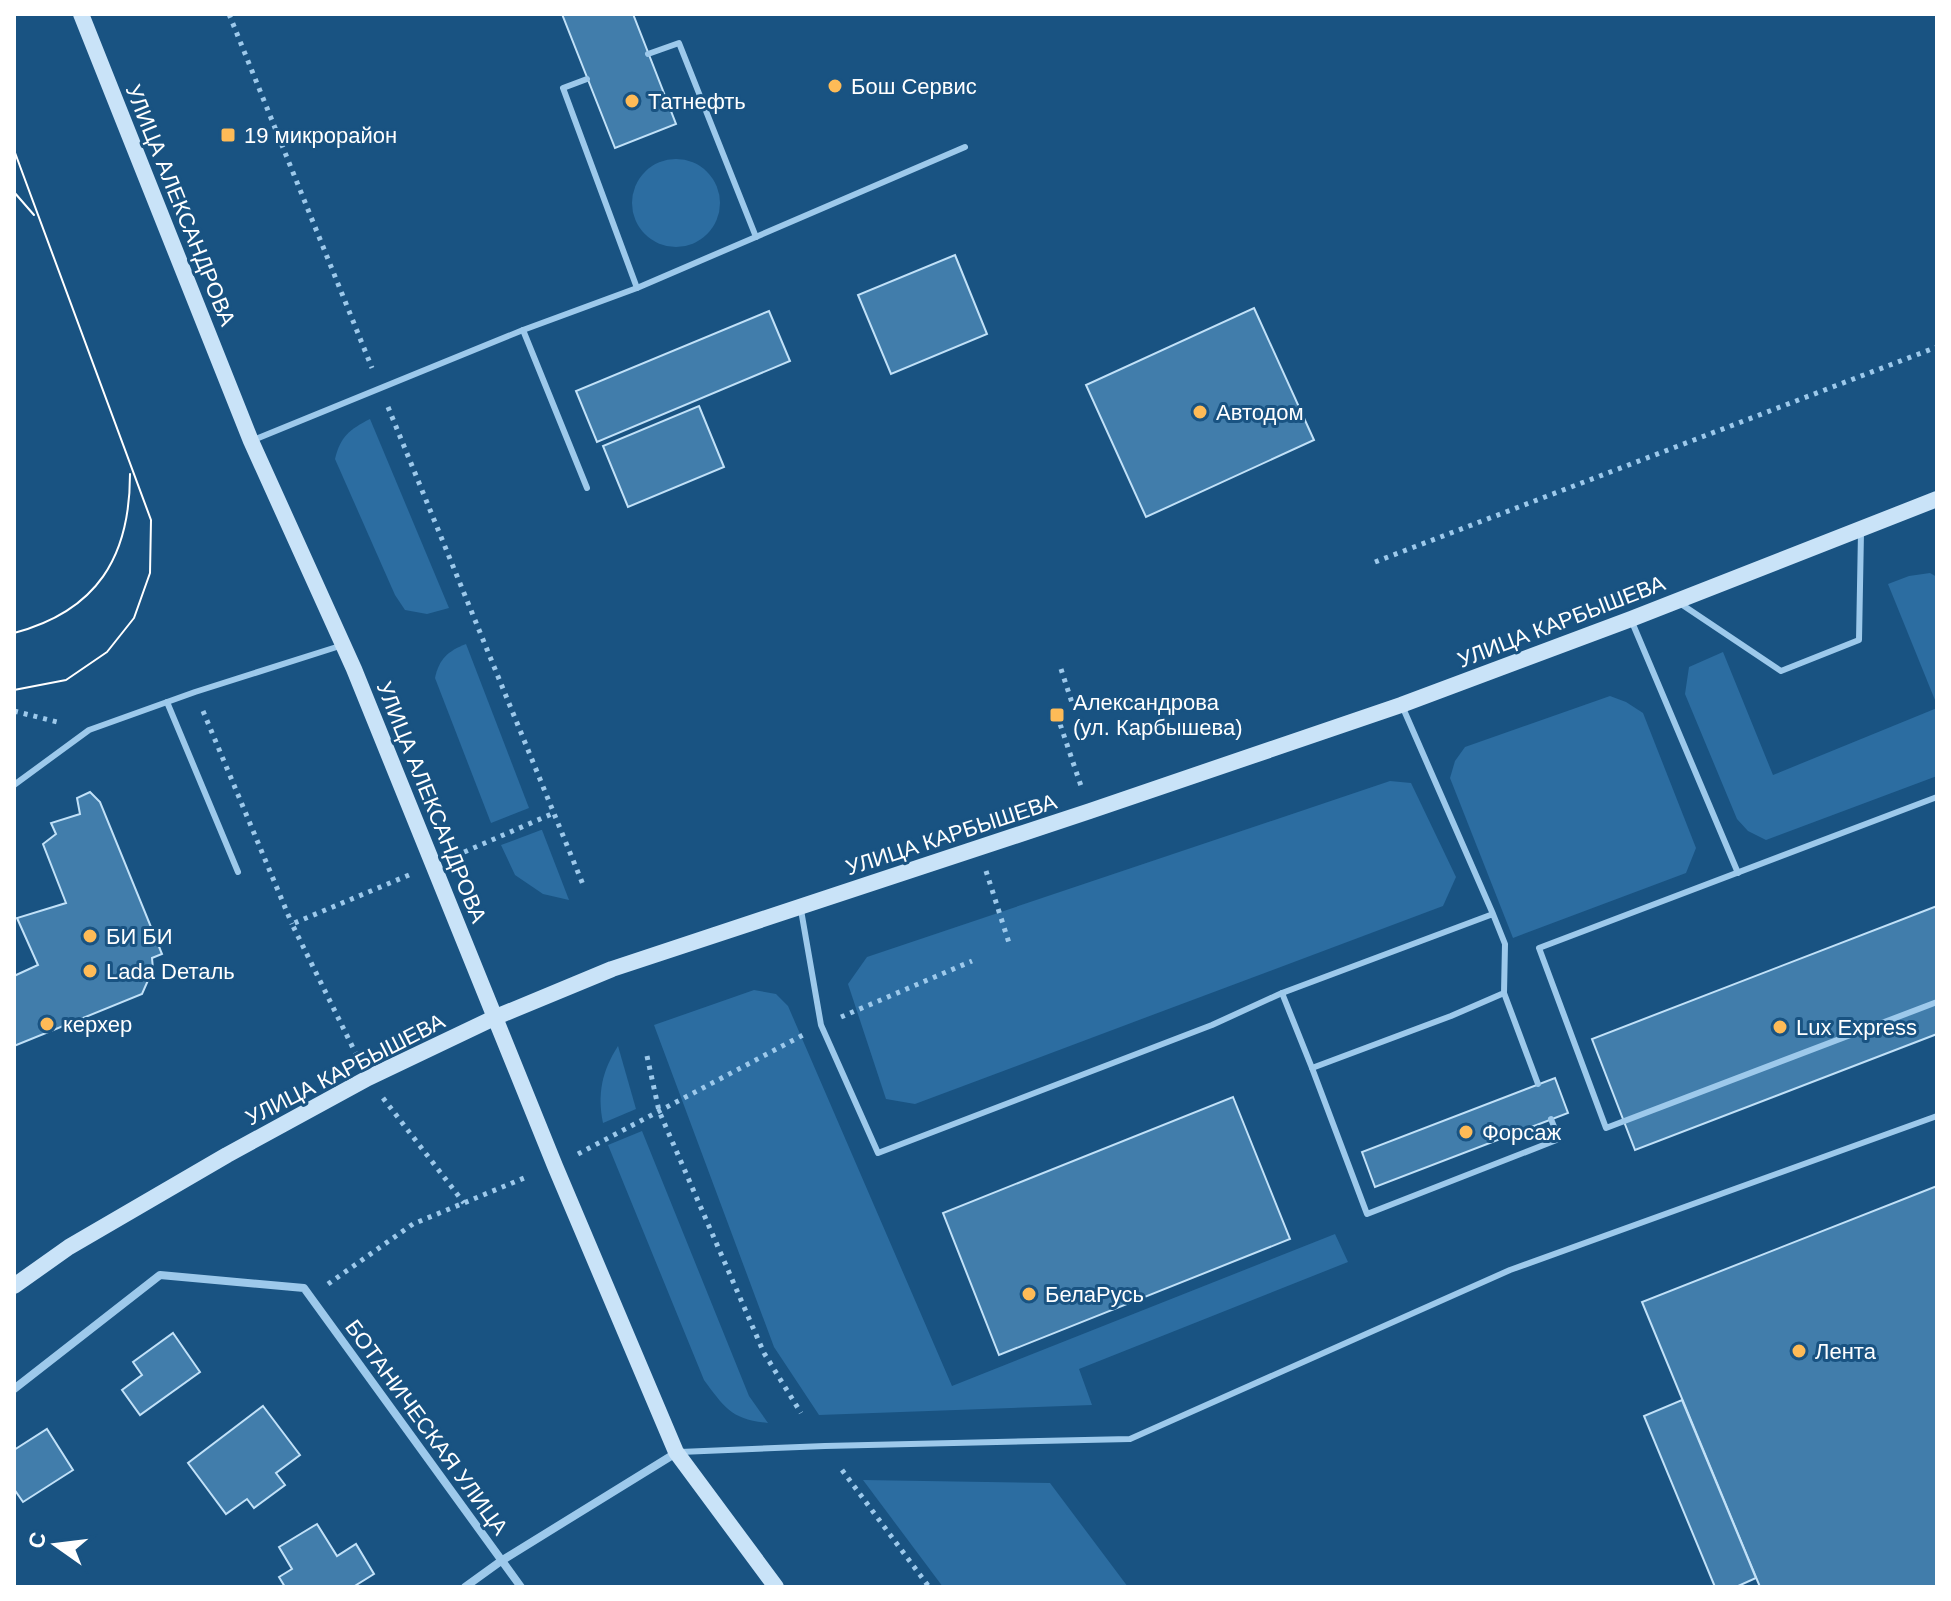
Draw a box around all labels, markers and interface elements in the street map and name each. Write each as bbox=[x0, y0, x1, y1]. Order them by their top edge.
place label: Бош Сервис bbox=[851, 74, 977, 99]
marker: Бош Сервис bbox=[826, 77, 844, 95]
street label: УЛИЦА АЛЕКСАНДРОВА bbox=[121, 81, 241, 330]
place label: Татнефть bbox=[648, 89, 746, 114]
marker: Татнефть bbox=[623, 92, 641, 110]
place label: 19 микрорайон bbox=[244, 123, 397, 148]
marker: 19 микрорайон bbox=[219, 126, 237, 144]
place label: Автодом bbox=[1216, 400, 1304, 425]
marker: Автодом bbox=[1191, 403, 1209, 421]
street label: УЛИЦА КАРБЫШЕВА bbox=[1454, 570, 1669, 673]
street label: УЛИЦА АЛЕКСАНДРОВА bbox=[372, 678, 492, 927]
place label: Александрова (ул. Карбышева) bbox=[1073, 690, 1243, 740]
marker: Александрова (ул. Карбышева) bbox=[1048, 706, 1066, 724]
street label: УЛИЦА КАРБЫШЕВА bbox=[843, 788, 1060, 880]
place label: БИ БИ bbox=[106, 924, 173, 949]
marker: БИ БИ bbox=[81, 927, 99, 945]
place label: Lada Dеталь bbox=[106, 959, 235, 984]
marker: Lada Dеталь bbox=[81, 962, 99, 980]
street label: УЛИЦА КАРБЫШЕВА bbox=[241, 1008, 449, 1131]
place label: керхер bbox=[63, 1012, 132, 1037]
marker: керхер bbox=[38, 1015, 56, 1033]
place label: Lux Express bbox=[1796, 1015, 1917, 1040]
marker: Lux Express bbox=[1771, 1018, 1789, 1036]
place label: Форсаж bbox=[1482, 1120, 1561, 1145]
marker: Форсаж bbox=[1457, 1123, 1475, 1141]
place label: БелаРусь bbox=[1045, 1282, 1144, 1307]
marker: БелаРусь bbox=[1020, 1285, 1038, 1303]
street label: БОТАНИЧЕСКАЯ УЛИЦА bbox=[340, 1315, 513, 1540]
place label: Лента bbox=[1815, 1339, 1877, 1364]
marker: Лента bbox=[1790, 1342, 1808, 1360]
north arrow bbox=[16, 1505, 96, 1585]
text: С bbox=[23, 1529, 51, 1551]

